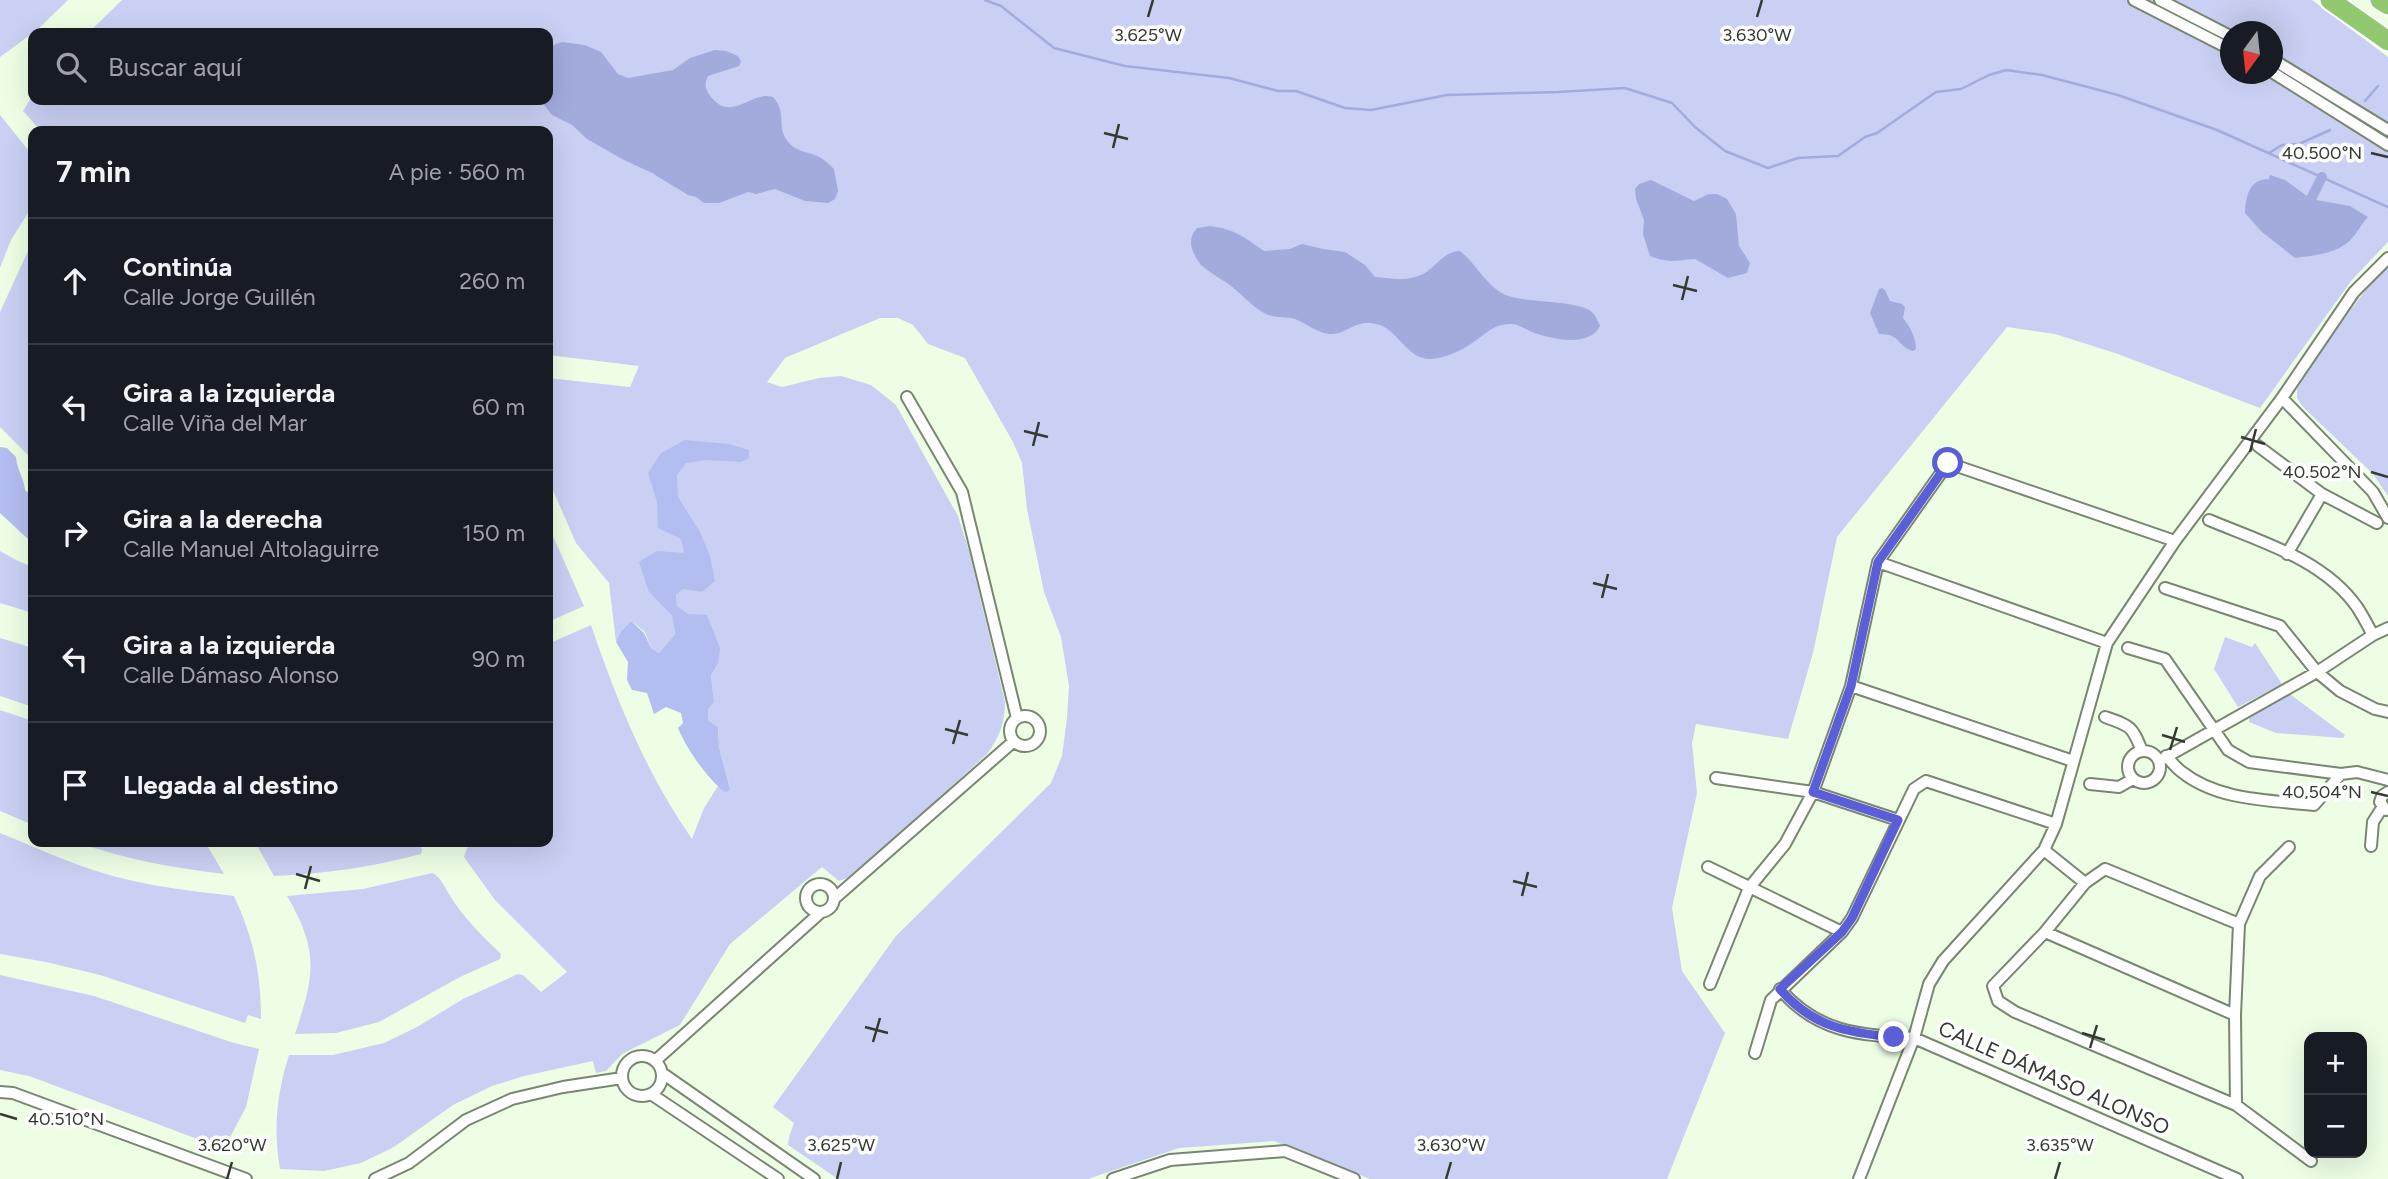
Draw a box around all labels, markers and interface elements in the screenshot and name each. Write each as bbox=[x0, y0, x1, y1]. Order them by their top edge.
north arrow bbox=[2220, 21, 2283, 84]
text: 3.625°W bbox=[1114, 24, 1183, 46]
text: 3.630°W bbox=[1723, 24, 1792, 46]
search box bbox=[28, 28, 553, 105]
icon: search bbox=[52, 48, 90, 86]
text: Buscar aquí bbox=[108, 51, 242, 83]
text: 40.500°N bbox=[2282, 142, 2362, 164]
text: 7 min bbox=[56, 153, 131, 190]
text: A pie · 560 m bbox=[389, 158, 525, 186]
text: Continúa bbox=[123, 251, 232, 283]
icon: ahead bbox=[56, 262, 94, 300]
text: 260 m bbox=[459, 267, 525, 295]
text: Calle Jorge Guillén bbox=[123, 283, 316, 311]
text: Gira a la izquierda bbox=[123, 377, 335, 409]
icon: left bbox=[56, 388, 94, 426]
text: 60 m bbox=[472, 393, 525, 421]
text: Calle Viña del Mar bbox=[123, 409, 307, 437]
route start bbox=[1932, 447, 1963, 478]
text: 40.502°N bbox=[2283, 461, 2361, 483]
text: Gira a la derecha bbox=[123, 503, 323, 535]
icon: right bbox=[56, 514, 94, 552]
text: 150 m bbox=[462, 519, 525, 547]
text: Calle Manuel Altolaguirre bbox=[123, 535, 379, 563]
text: Gira a la izquierda bbox=[123, 629, 335, 661]
icon: left bbox=[56, 640, 94, 678]
text: 90 m bbox=[472, 645, 525, 673]
text: Calle Dámaso Alonso bbox=[123, 661, 339, 689]
icon: arrive bbox=[56, 766, 94, 804]
text: Llegada al destino bbox=[123, 769, 338, 801]
text: 40.504°N bbox=[2282, 781, 2362, 803]
street label: CALLE DÁMASO ALONSO bbox=[1935, 1015, 2174, 1140]
route end bbox=[1878, 1021, 1909, 1052]
map controls bbox=[2304, 1032, 2367, 1158]
button: + bbox=[2304, 1032, 2367, 1095]
button: − bbox=[2304, 1095, 2367, 1158]
text: 40.510°N bbox=[28, 1108, 104, 1130]
text: 3.620°W bbox=[197, 1134, 267, 1156]
text: 3.625°W bbox=[807, 1134, 876, 1156]
text: 3.630°W bbox=[1417, 1134, 1486, 1156]
text: 3.635°W bbox=[2026, 1134, 2095, 1156]

